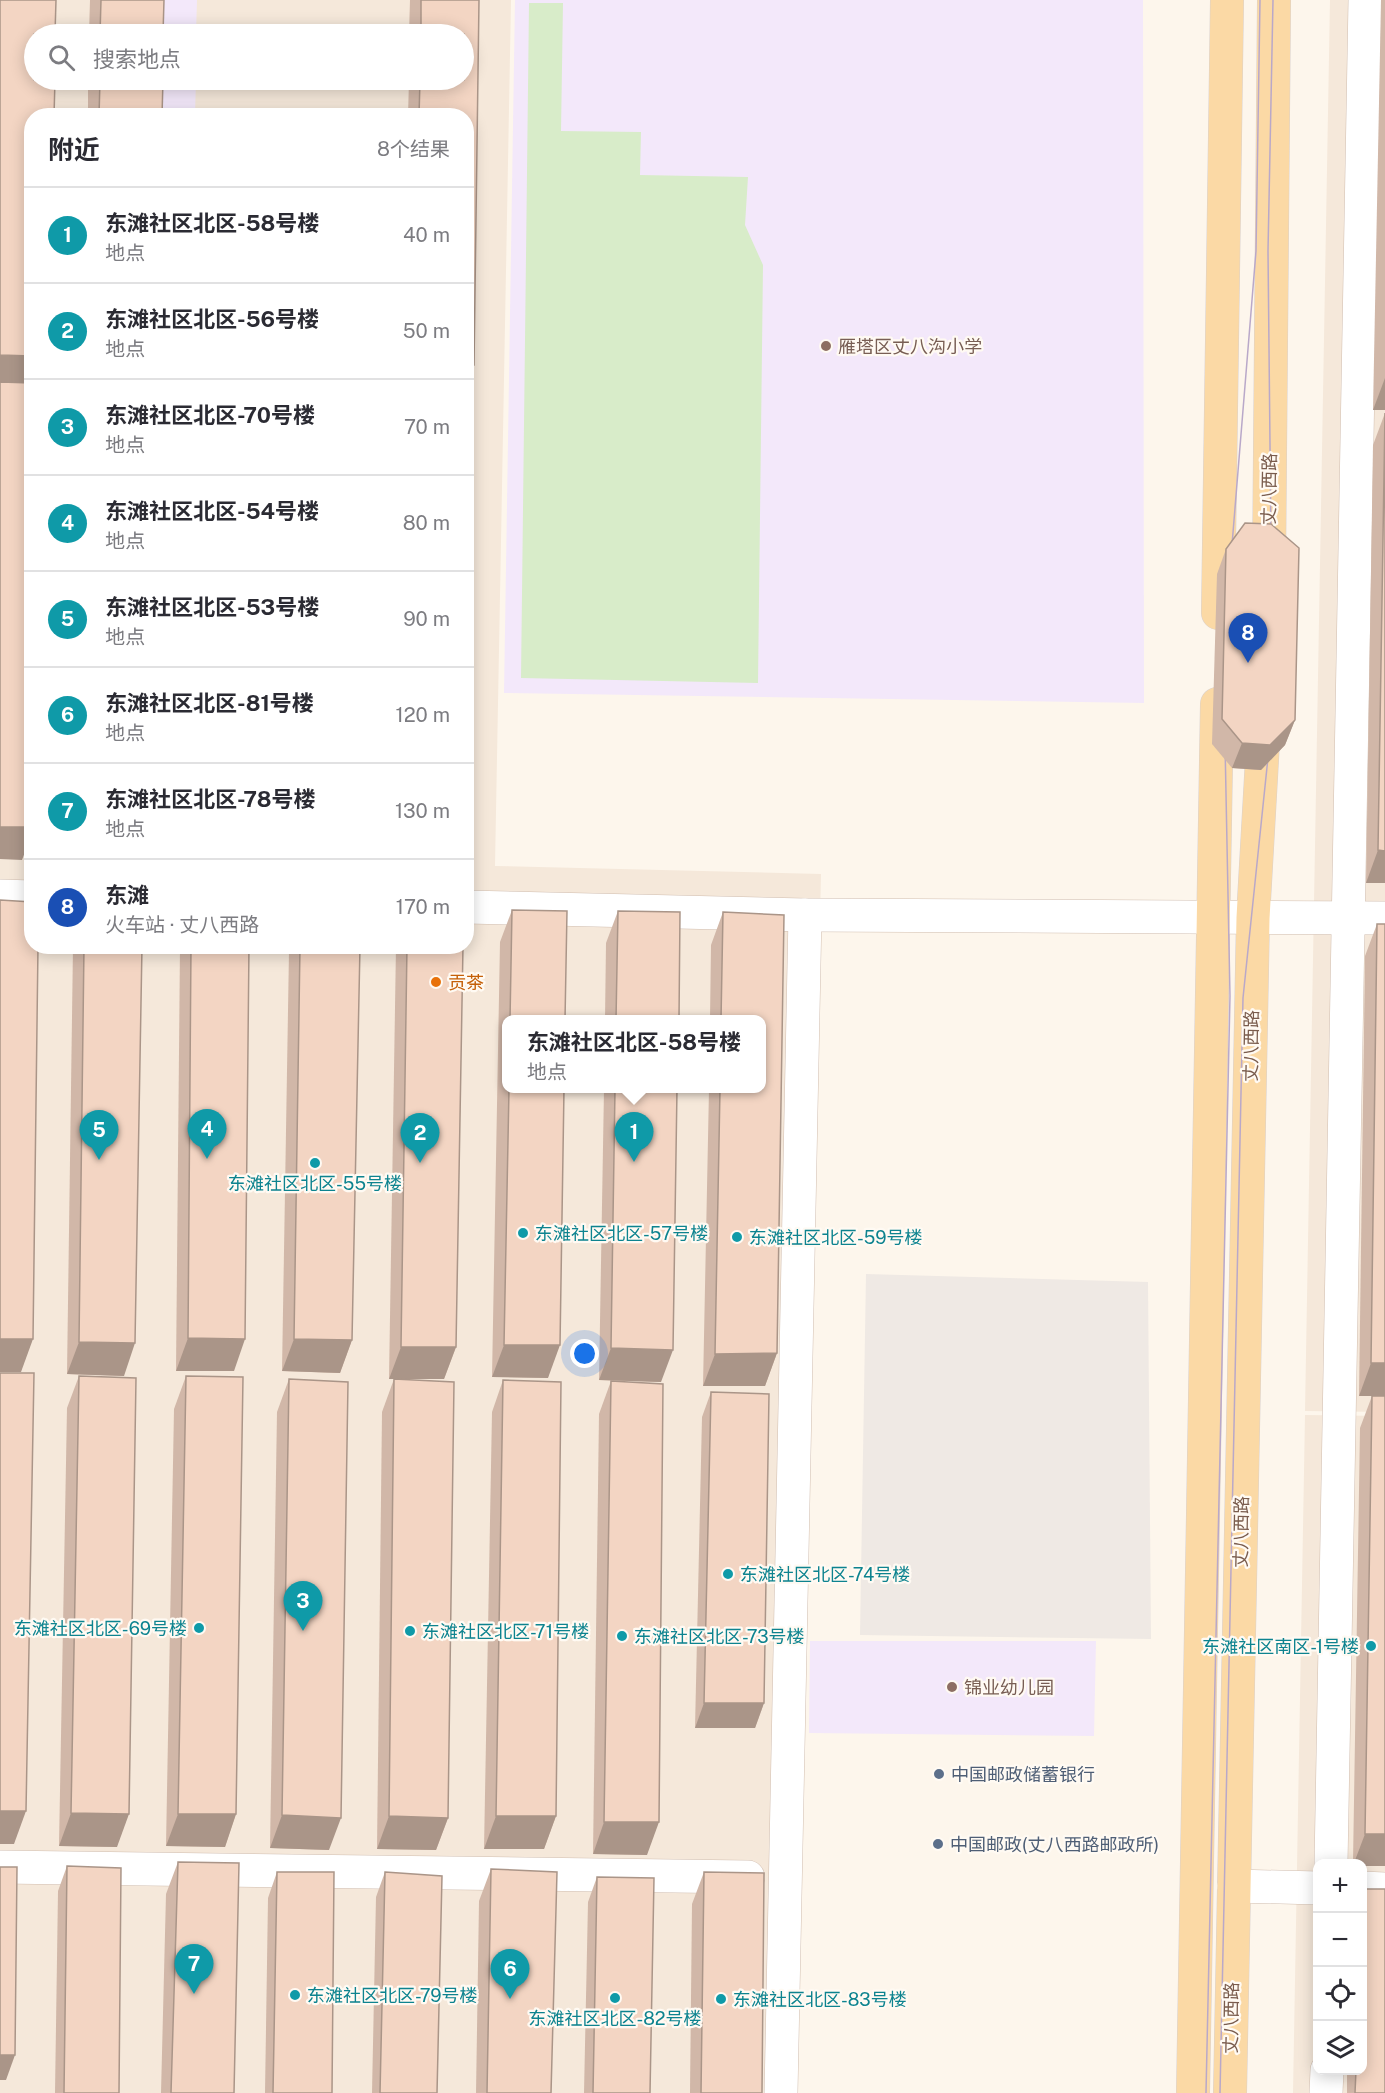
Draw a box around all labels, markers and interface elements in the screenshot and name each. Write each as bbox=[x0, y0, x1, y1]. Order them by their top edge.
search box bbox=[24, 24, 474, 90]
icon: search bbox=[45, 41, 78, 74]
text: 搜索地点 bbox=[93, 46, 181, 72]
text: 附近 bbox=[48, 134, 100, 165]
text: 8个结果 bbox=[377, 137, 450, 161]
text: 东滩社区北区-58号楼 bbox=[105, 210, 319, 236]
text: 1 bbox=[63, 223, 72, 247]
text: 40 m bbox=[403, 223, 450, 247]
text: 地点 bbox=[105, 241, 145, 265]
text: 东滩社区北区-56号楼 bbox=[105, 306, 319, 332]
text: 2 bbox=[61, 319, 74, 343]
text: 50 m bbox=[403, 319, 450, 343]
place label: 雁塔区丈八沟小学 bbox=[838, 336, 982, 357]
text: 地点 bbox=[105, 337, 145, 361]
marker: 雁塔区丈八沟小学 bbox=[819, 339, 833, 353]
text: 东滩社区北区-70号楼 bbox=[105, 402, 315, 428]
text: 3 bbox=[61, 415, 74, 439]
text: 70 m bbox=[404, 415, 450, 439]
text: 地点 bbox=[105, 433, 145, 457]
street label: 丈八西路 bbox=[1258, 453, 1280, 525]
text: 东滩社区北区-54号楼 bbox=[105, 498, 319, 524]
text: 4 bbox=[61, 511, 74, 535]
text: 80 m bbox=[403, 511, 450, 535]
text: 地点 bbox=[105, 529, 145, 553]
text: 东滩社区北区-53号楼 bbox=[105, 594, 319, 620]
text: 5 bbox=[61, 607, 74, 631]
text: 90 m bbox=[403, 607, 450, 631]
pin: 8 bbox=[1228, 614, 1268, 663]
text: 地点 bbox=[105, 625, 145, 649]
text: 东滩社区北区-81号楼 bbox=[105, 690, 314, 716]
text: 6 bbox=[61, 703, 74, 727]
text: 120 m bbox=[396, 703, 450, 727]
text: 地点 bbox=[105, 721, 145, 745]
text: 东滩社区北区-78号楼 bbox=[105, 786, 315, 812]
text: 7 bbox=[61, 799, 74, 823]
text: 130 m bbox=[395, 799, 450, 823]
text: 地点 bbox=[105, 817, 145, 841]
text: 东滩 bbox=[105, 882, 149, 908]
text: 8 bbox=[61, 895, 74, 919]
text: 170 m bbox=[396, 895, 450, 919]
text: 火车站 · 丈八西路 bbox=[105, 913, 259, 937]
place label: 贡茶 bbox=[448, 972, 484, 993]
marker: 贡茶 bbox=[429, 975, 443, 989]
street label: 丈八西路 bbox=[1240, 1010, 1262, 1082]
popup bbox=[502, 1015, 766, 1093]
text: 东滩社区北区-58号楼 bbox=[527, 1029, 741, 1055]
text: 地点 bbox=[527, 1060, 567, 1084]
pin: 5 bbox=[80, 1110, 118, 1160]
pin: 4 bbox=[188, 1110, 226, 1159]
pin: 1 bbox=[614, 1112, 654, 1162]
pin: 2 bbox=[400, 1114, 440, 1163]
marker: 东滩社区北区-55号楼 bbox=[308, 1156, 322, 1170]
place label: 东滩社区北区-55号楼 bbox=[228, 1173, 402, 1194]
place label: 东滩社区北区-57号楼 bbox=[535, 1223, 708, 1244]
marker: 东滩社区北区-57号楼 bbox=[516, 1226, 530, 1240]
place label: 东滩社区北区-59号楼 bbox=[749, 1227, 923, 1248]
marker: 东滩社区北区-59号楼 bbox=[730, 1230, 744, 1244]
your location bbox=[570, 1339, 599, 1368]
street label: 丈八西路 bbox=[1230, 1496, 1252, 1568]
place label: 东滩社区北区-74号楼 bbox=[740, 1564, 910, 1585]
marker: 东滩社区北区-74号楼 bbox=[721, 1567, 735, 1581]
pin: 3 bbox=[284, 1582, 322, 1631]
place label: 东滩社区北区-69号楼 bbox=[14, 1618, 187, 1639]
marker: 东滩社区北区-69号楼 bbox=[192, 1621, 206, 1635]
place label: 东滩社区北区-71号楼 bbox=[422, 1621, 589, 1642]
marker: 东滩社区北区-71号楼 bbox=[403, 1624, 417, 1638]
place label: 东滩社区北区-73号楼 bbox=[634, 1626, 805, 1647]
marker: 东滩社区北区-73号楼 bbox=[615, 1629, 629, 1643]
place label: 东滩社区南区-1号楼 bbox=[1202, 1636, 1359, 1657]
marker: 东滩社区南区-1号楼 bbox=[1364, 1639, 1378, 1653]
place label: 锦业幼儿园 bbox=[964, 1677, 1054, 1698]
marker: 锦业幼儿园 bbox=[945, 1680, 959, 1694]
place label: 中国邮政储蓄银行 bbox=[951, 1764, 1095, 1785]
marker: 中国邮政储蓄银行 bbox=[932, 1767, 946, 1781]
place label: 中国邮政(丈八西路邮政所) bbox=[950, 1834, 1159, 1855]
marker: 中国邮政(丈八西路邮政所) bbox=[931, 1837, 945, 1851]
map controls bbox=[1313, 1859, 1367, 2075]
button: + bbox=[1313, 1859, 1367, 1913]
button: − bbox=[1313, 1913, 1367, 1967]
pin: 7 bbox=[174, 1944, 214, 1994]
pin: 6 bbox=[490, 1950, 530, 1999]
button: locate bbox=[1313, 1967, 1367, 2021]
street label: 丈八西路 bbox=[1220, 1982, 1242, 2054]
place label: 东滩社区北区-79号楼 bbox=[307, 1985, 477, 2006]
marker: 东滩社区北区-79号楼 bbox=[288, 1988, 302, 2002]
place label: 东滩社区北区-83号楼 bbox=[733, 1989, 907, 2010]
marker: 东滩社区北区-82号楼 bbox=[608, 1991, 622, 2005]
marker: 东滩社区北区-83号楼 bbox=[714, 1992, 728, 2006]
place label: 东滩社区北区-82号楼 bbox=[528, 2008, 702, 2029]
button: layers bbox=[1313, 2021, 1367, 2075]

